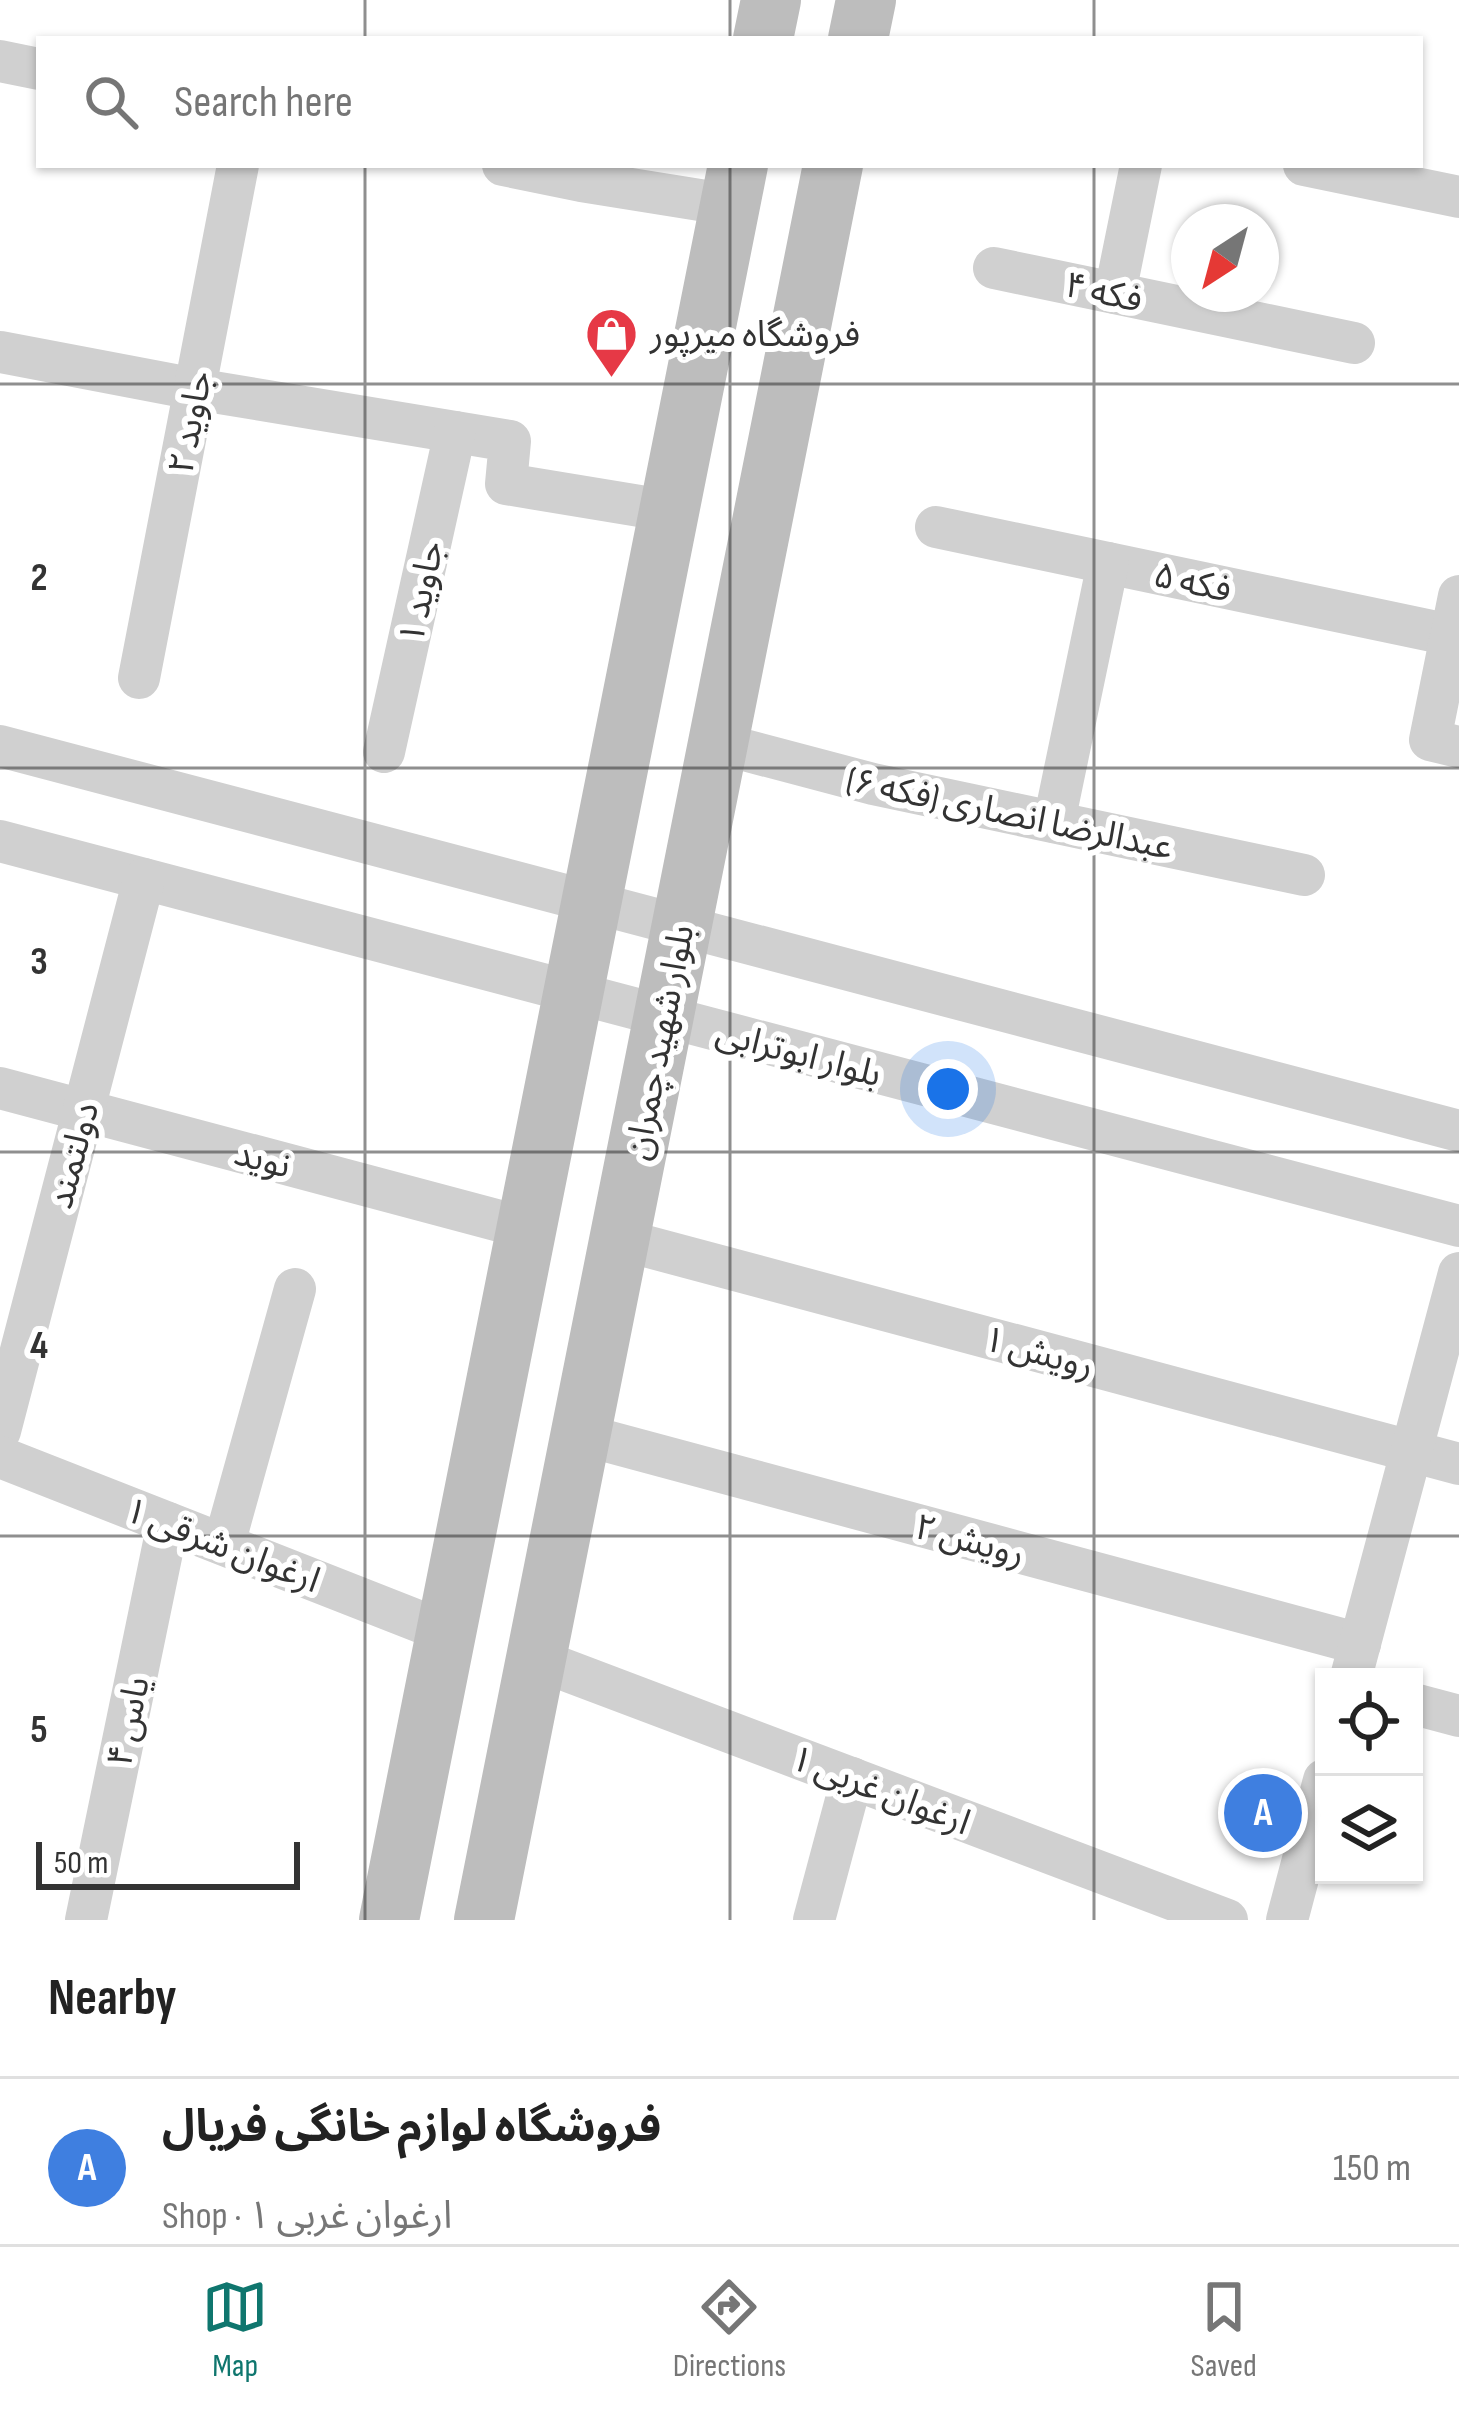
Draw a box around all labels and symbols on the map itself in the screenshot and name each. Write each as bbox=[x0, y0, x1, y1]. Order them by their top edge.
north arrow bbox=[1171, 204, 1279, 312]
street label: فکه ۴ bbox=[1061, 264, 1146, 323]
shop icon: فروشگاه میرپور bbox=[583, 305, 639, 379]
place label: فروشگاه میرپور bbox=[649, 314, 860, 357]
street label: جاوید ۲ bbox=[160, 367, 222, 478]
street label: جاوید ۱ bbox=[391, 537, 454, 648]
street label: فکه ۵ bbox=[1150, 554, 1235, 613]
text: 2 bbox=[30, 555, 48, 602]
street label: عبدالرضا انصاری (فکه ۶) bbox=[842, 759, 1177, 870]
street label: بلوار شهید چمران bbox=[617, 921, 704, 1164]
text: 3 bbox=[30, 939, 48, 986]
street label: بلوار ابوترابی bbox=[711, 1012, 886, 1097]
your location bbox=[918, 1059, 978, 1119]
street label: دولتمند bbox=[40, 1098, 109, 1214]
street label: نوید bbox=[229, 1132, 295, 1189]
street label: رویش ۱ bbox=[979, 1318, 1098, 1389]
text: 4 bbox=[30, 1323, 48, 1370]
street label: ارغوان شرقی ۱ bbox=[119, 1489, 326, 1603]
street label: رویش ۲ bbox=[910, 1506, 1029, 1577]
street label: یاس ۴ bbox=[99, 1672, 160, 1771]
text: 5 bbox=[30, 1707, 48, 1754]
street label: ارغوان غربی ۱ bbox=[784, 1737, 976, 1845]
pin: A bbox=[1224, 1768, 1302, 1858]
scale bar bbox=[36, 1836, 300, 1889]

